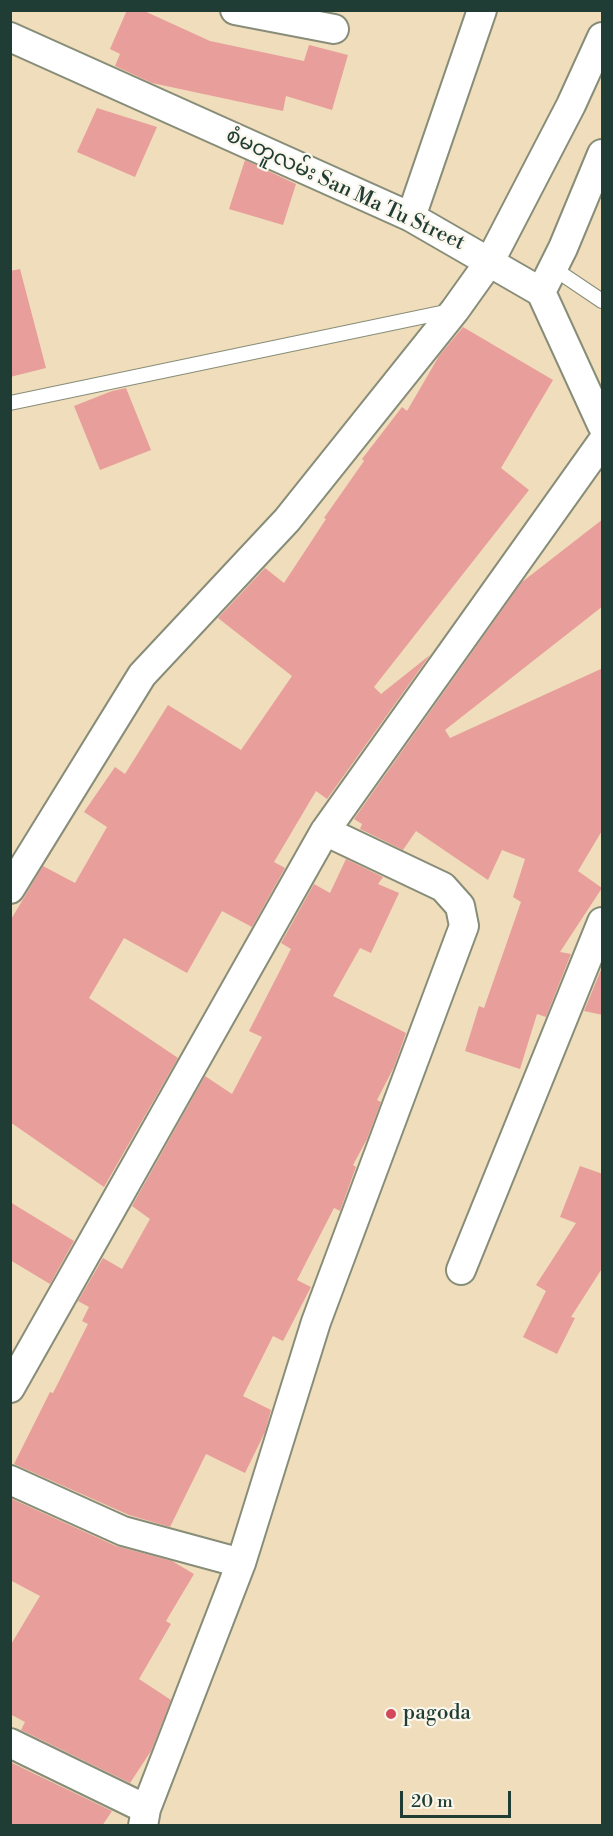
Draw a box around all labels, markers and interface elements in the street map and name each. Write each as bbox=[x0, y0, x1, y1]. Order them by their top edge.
street label: စံမတူလမ်း San Ma Tu Street bbox=[221, 123, 469, 257]
place label: pagoda bbox=[403, 1701, 471, 1727]
marker: pagoda bbox=[384, 1707, 398, 1721]
scale bar bbox=[403, 1779, 514, 1817]
text: 20 m bbox=[411, 1790, 453, 1813]

